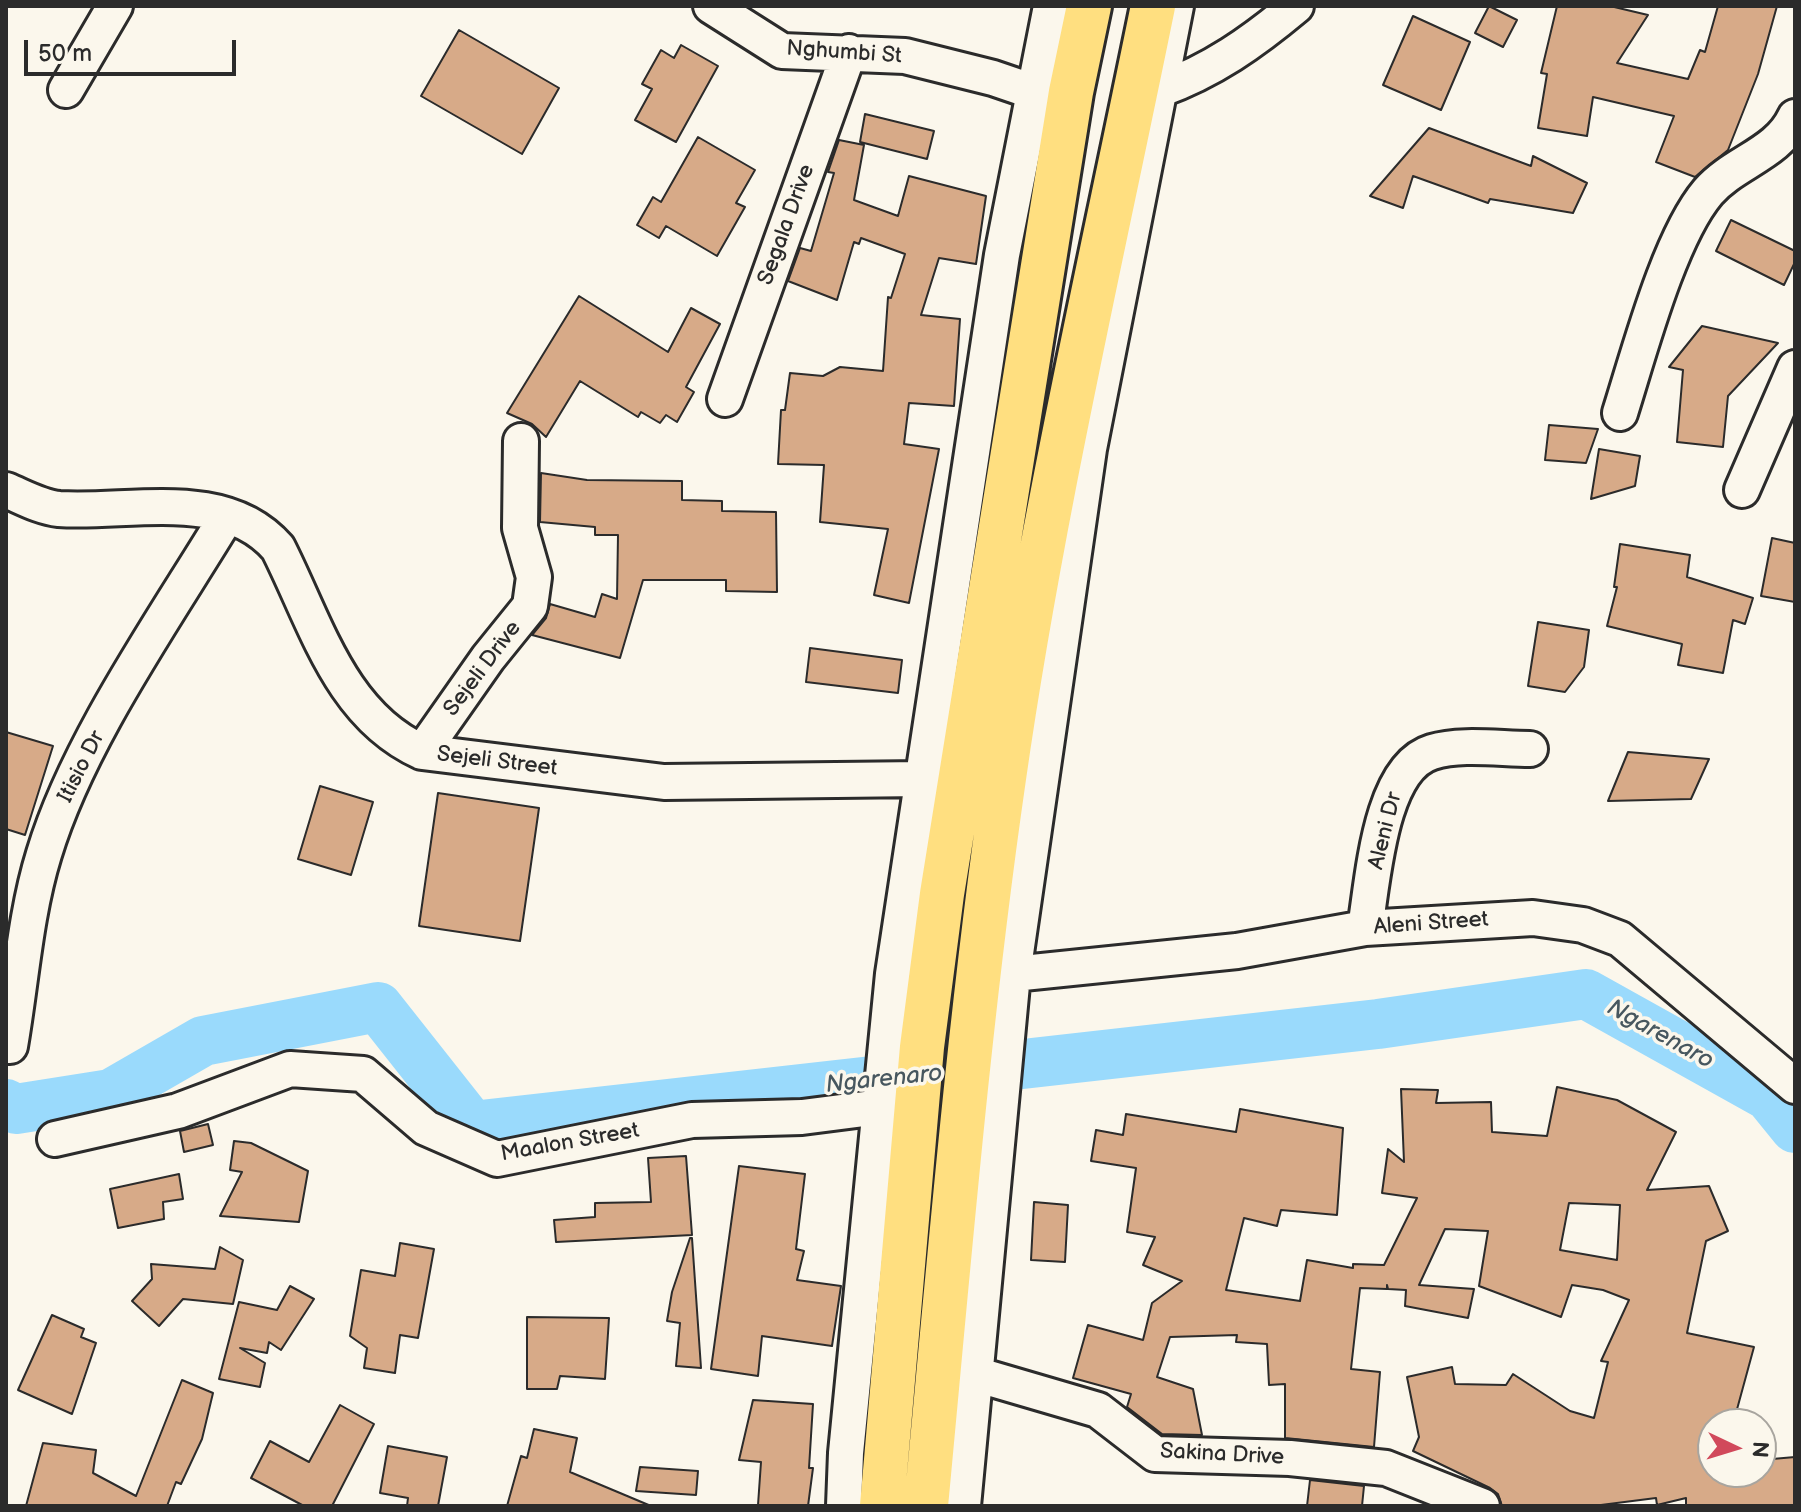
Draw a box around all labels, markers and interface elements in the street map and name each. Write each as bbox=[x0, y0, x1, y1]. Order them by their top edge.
scale bar bbox=[28, 24, 240, 74]
street label: Nghumbi St bbox=[785, 36, 903, 70]
text: 50 m bbox=[38, 39, 92, 68]
street label: Segala Drive bbox=[753, 161, 821, 289]
street label: Sejeli Drive bbox=[439, 616, 527, 722]
street label: Itisio Dr bbox=[53, 727, 111, 807]
street label: Sejeli Street bbox=[435, 742, 559, 782]
street label: Aleni Dr bbox=[1364, 790, 1408, 872]
street label: Aleni Street bbox=[1373, 907, 1489, 941]
water label: Ngarenaro bbox=[1602, 994, 1718, 1076]
water label: Ngarenaro bbox=[824, 1060, 944, 1100]
street label: Maalon Street bbox=[499, 1118, 641, 1168]
north arrow bbox=[1697, 1408, 1777, 1488]
street label: Sakina Drive bbox=[1159, 1439, 1285, 1471]
text: N bbox=[1745, 1440, 1773, 1459]

